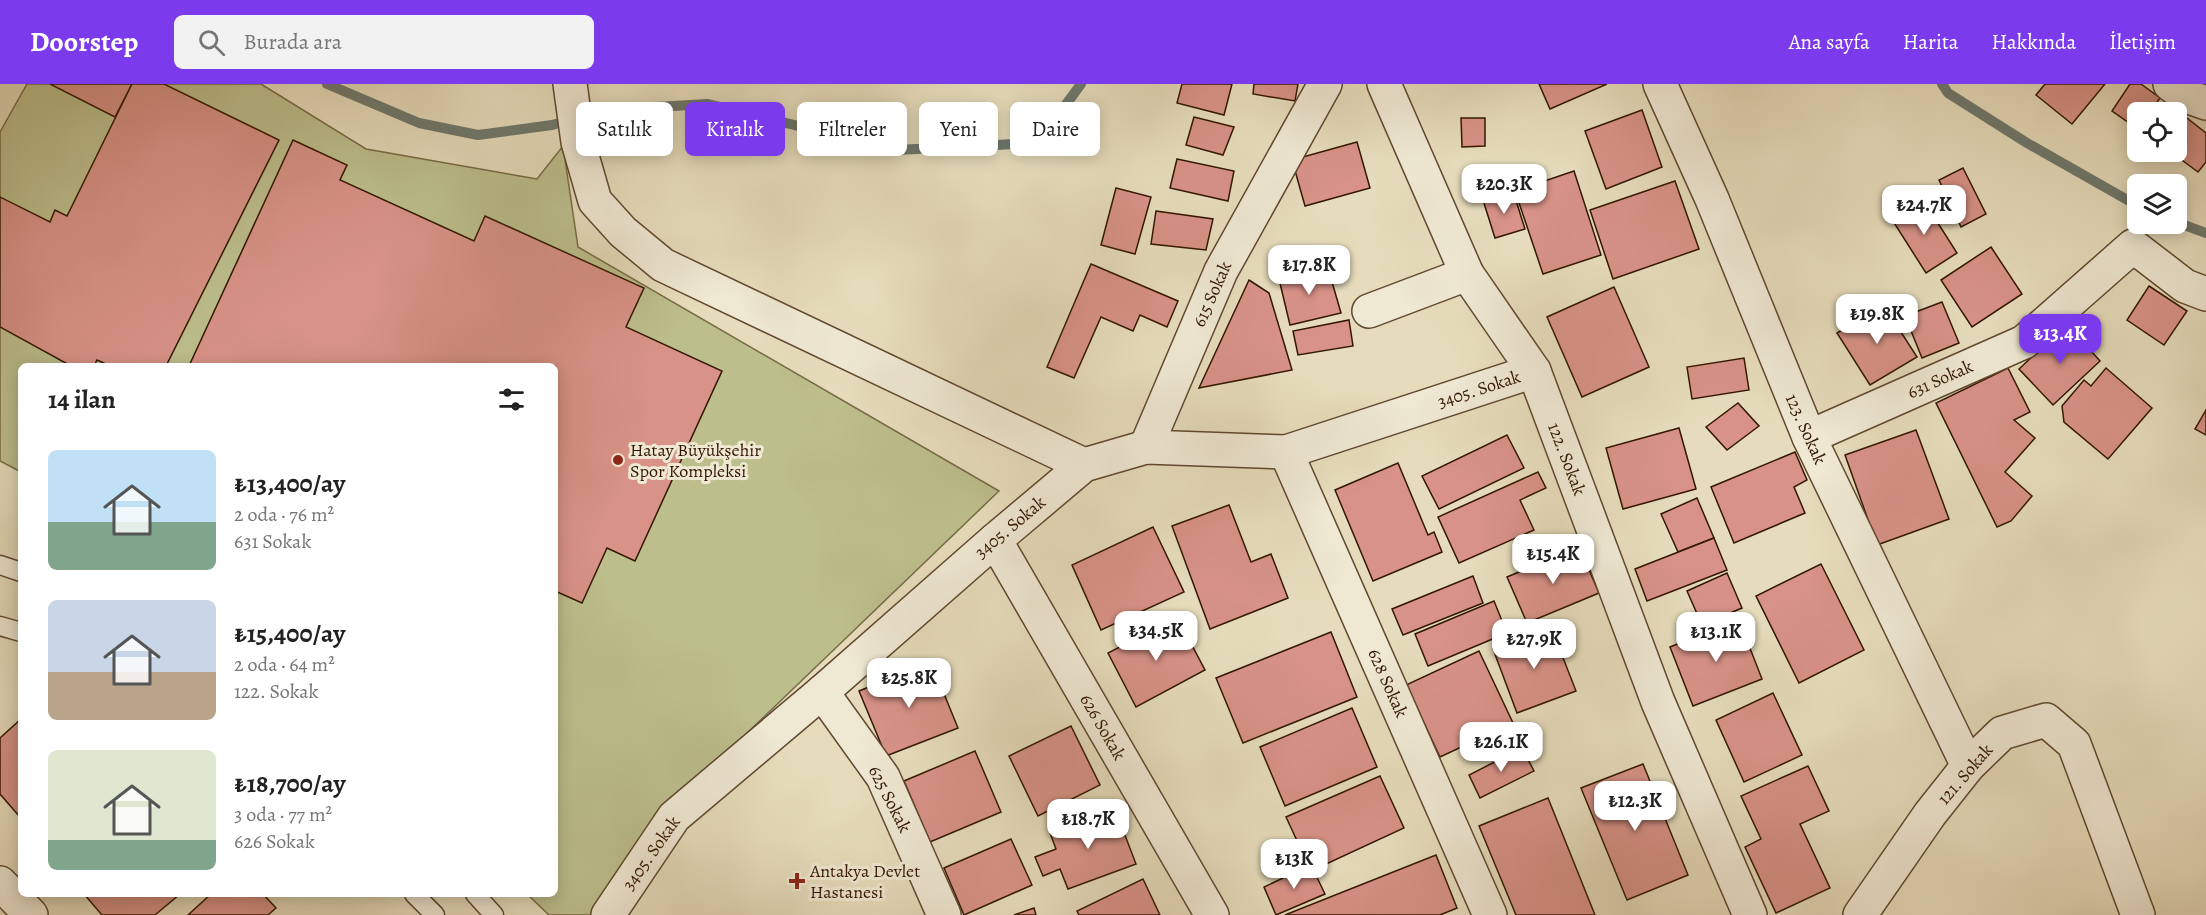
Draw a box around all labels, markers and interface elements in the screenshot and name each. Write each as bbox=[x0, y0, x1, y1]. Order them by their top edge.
search box bbox=[174, 15, 594, 69]
text: Doorstep bbox=[30, 23, 138, 61]
icon: search bbox=[195, 26, 228, 59]
text: Burada ara bbox=[243, 27, 342, 57]
text: Ana sayfa bbox=[1789, 28, 1870, 56]
text: Harita bbox=[1903, 28, 1959, 56]
text: Hakkında bbox=[1992, 28, 2076, 56]
text: İletişim bbox=[2109, 28, 2176, 56]
chip: Satılık bbox=[576, 102, 673, 156]
chip: Kiralık bbox=[685, 102, 785, 156]
chip: Filtreler bbox=[797, 102, 907, 156]
chip: Yeni bbox=[919, 102, 998, 156]
chip: Daire bbox=[1010, 102, 1100, 156]
map controls bbox=[2127, 102, 2187, 234]
button: locate bbox=[2127, 102, 2187, 162]
pin: ₺20.3K bbox=[1455, 164, 1553, 215]
text: ₺20.3K bbox=[1476, 170, 1532, 197]
button: layers bbox=[2127, 174, 2187, 234]
pin: ₺24.7K bbox=[1875, 185, 1973, 236]
text: ₺24.7K bbox=[1896, 191, 1952, 218]
pin: ₺17.8K bbox=[1260, 245, 1358, 296]
text: ₺17.8K bbox=[1282, 251, 1336, 278]
street label: 615 Sokak bbox=[1187, 257, 1237, 331]
pin: ₺19.8K bbox=[1828, 294, 1926, 345]
text: ₺19.8K bbox=[1850, 300, 1904, 327]
pin: ₺13.4K bbox=[2011, 314, 2109, 365]
text: ₺13.4K bbox=[2033, 320, 2087, 347]
street label: 631 Sokak bbox=[1903, 354, 1977, 404]
street label: 3405. Sokak bbox=[1435, 364, 1524, 414]
text: 14 ilan bbox=[48, 382, 116, 417]
icon: filters bbox=[495, 383, 528, 416]
street label: 123. Sokak bbox=[1780, 390, 1832, 468]
street label: 122. Sokak bbox=[1542, 419, 1592, 499]
place label: Hatay Büyükşehir Spor Kompleksi bbox=[630, 438, 761, 483]
marker: Hatay Büyükşehir Spor Kompleksi bbox=[611, 453, 625, 467]
text: ₺13,400/ay bbox=[234, 466, 345, 501]
icon: home bbox=[96, 474, 168, 546]
street label: 3405. Sokak bbox=[969, 490, 1051, 564]
text: 2 oda · 76 m² bbox=[234, 501, 334, 528]
text: 631 Sokak bbox=[234, 528, 311, 555]
pin: ₺15.4K bbox=[1504, 534, 1602, 585]
text: ₺15.4K bbox=[1526, 540, 1580, 567]
pin: ₺34.5K bbox=[1107, 611, 1205, 662]
pin: ₺13.1K bbox=[1667, 612, 1765, 663]
text: ₺15,400/ay bbox=[234, 616, 345, 651]
text: ₺34.5K bbox=[1129, 617, 1183, 644]
text: ₺13.1K bbox=[1690, 618, 1742, 645]
pin: ₺27.9K bbox=[1485, 619, 1583, 670]
icon: home bbox=[96, 624, 168, 696]
text: ₺27.9K bbox=[1506, 625, 1562, 652]
street label: 628 Sokak bbox=[1362, 645, 1414, 721]
text: 2 oda · 64 m² bbox=[234, 651, 335, 678]
pin: ₺25.8K bbox=[860, 658, 958, 709]
text: ₺25.8K bbox=[881, 664, 937, 691]
text: 122. Sokak bbox=[234, 678, 318, 705]
street label: 626 Sokak bbox=[1074, 689, 1132, 765]
pin: ₺26.1K bbox=[1452, 722, 1550, 773]
text: ₺26.1K bbox=[1474, 728, 1528, 755]
street label: 121. Sokak bbox=[1932, 738, 1998, 810]
street label: 625 Sokak bbox=[863, 761, 917, 837]
text: ₺18,700/ay bbox=[234, 766, 346, 801]
icon: home bbox=[96, 774, 168, 846]
pin: ₺12.3K bbox=[1586, 781, 1684, 832]
text: ₺12.3K bbox=[1608, 787, 1662, 814]
pin: ₺18.7K bbox=[1039, 799, 1137, 850]
text: 3 oda · 77 m² bbox=[234, 801, 332, 828]
text: ₺18.7K bbox=[1061, 805, 1115, 832]
street label: 3405. Sokak bbox=[617, 811, 685, 895]
text: 626 Sokak bbox=[234, 828, 315, 855]
pin: ₺13K bbox=[1258, 839, 1330, 890]
text: ₺13K bbox=[1275, 845, 1313, 872]
place label: Antakya Devlet Hastanesi bbox=[809, 859, 920, 904]
marker: Antakya Devlet Hastanesi bbox=[788, 872, 806, 890]

